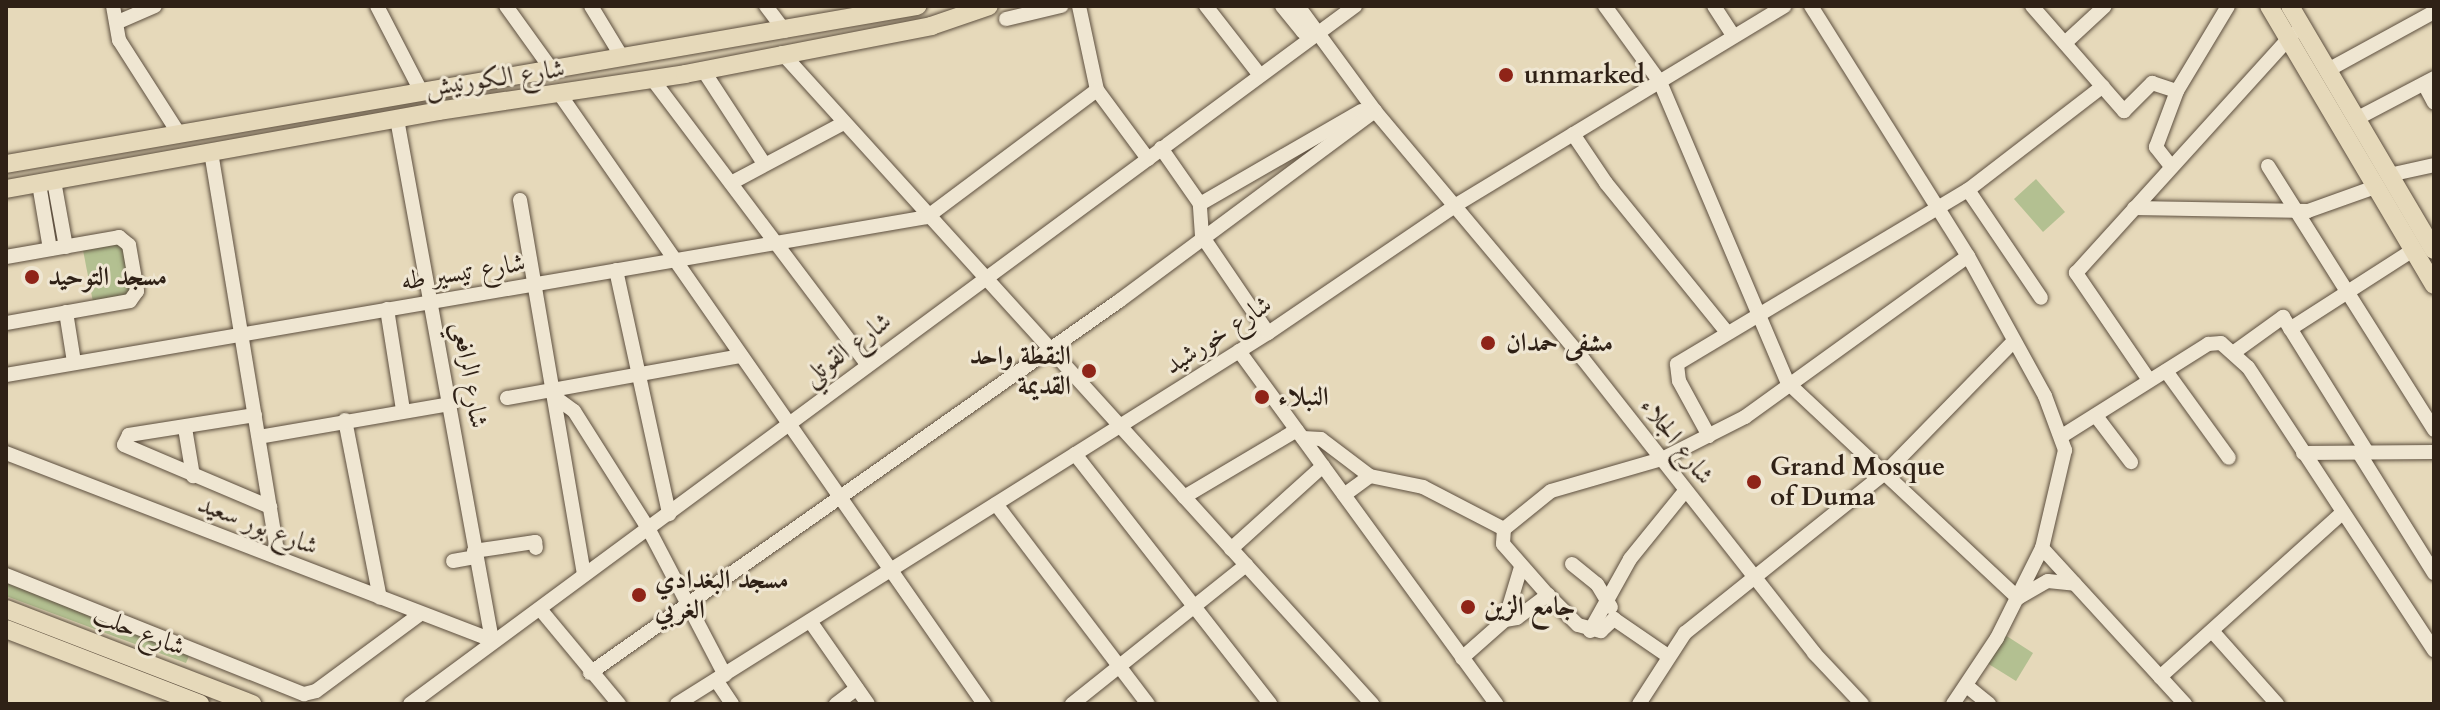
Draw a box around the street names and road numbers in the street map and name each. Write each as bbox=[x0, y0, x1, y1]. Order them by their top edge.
street label: شارع الكورنيش bbox=[423, 53, 567, 103]
street label: شارع تيسير طه bbox=[399, 247, 527, 297]
street label: شارع خورشيد bbox=[1158, 289, 1278, 381]
street label: شارع القوتلي bbox=[796, 305, 898, 393]
street label: شارع الرافعي bbox=[445, 320, 495, 430]
street label: شارع الجلاء bbox=[1633, 391, 1721, 491]
street label: شارع بور سعيد bbox=[193, 488, 323, 562]
street label: شارع حلب bbox=[89, 599, 189, 663]

